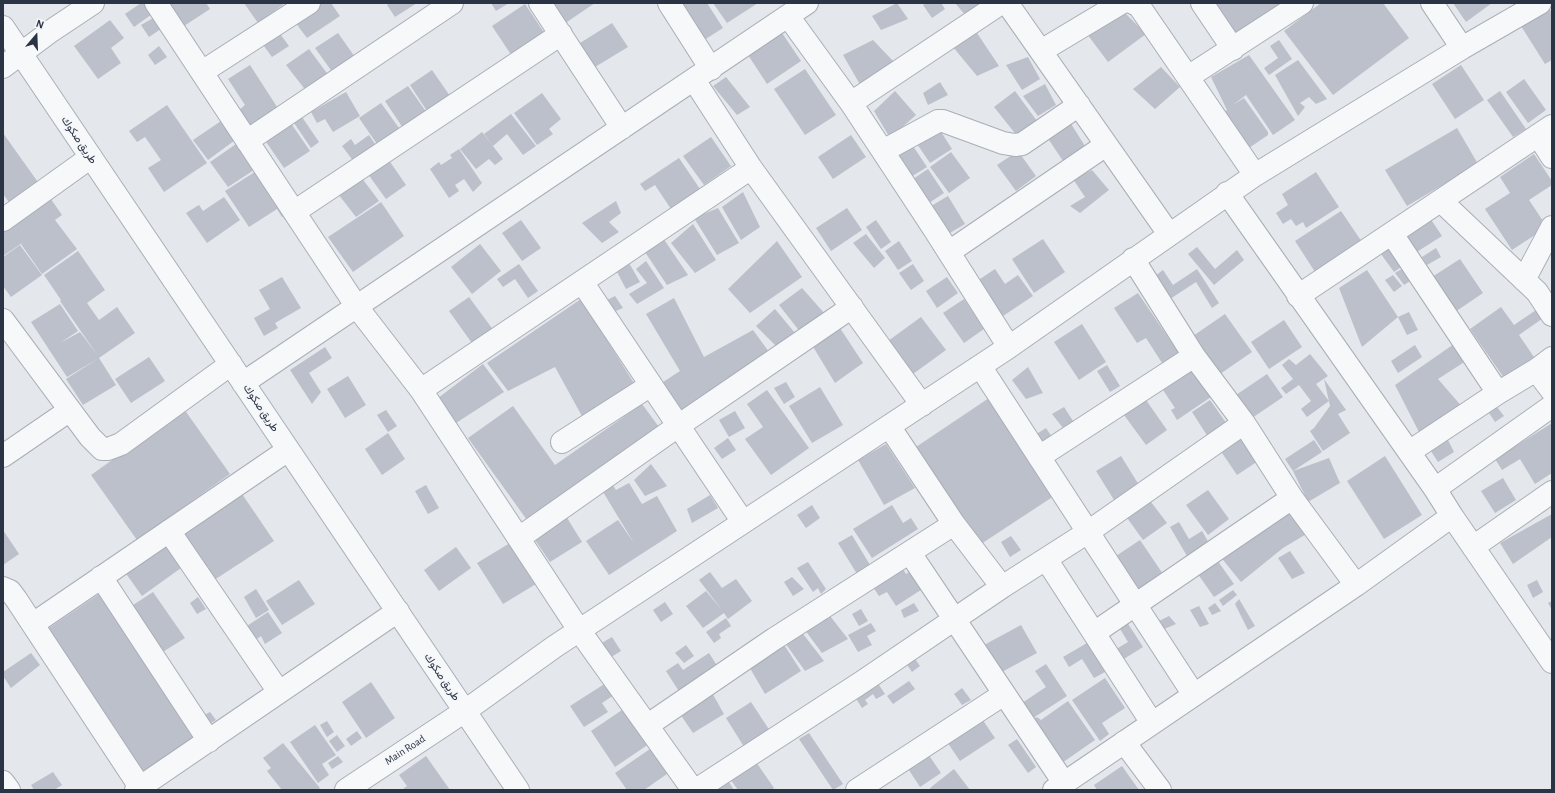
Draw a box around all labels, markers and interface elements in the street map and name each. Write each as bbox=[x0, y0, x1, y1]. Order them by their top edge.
north arrow bbox=[16, 16, 56, 56]
text: N bbox=[35, 18, 45, 31]
street label: طريق صكوك bbox=[58, 114, 100, 166]
street label: طريق صكوك bbox=[240, 382, 282, 434]
street label: طريق صكوك bbox=[421, 651, 463, 703]
street label: Main Road bbox=[382, 732, 428, 768]

